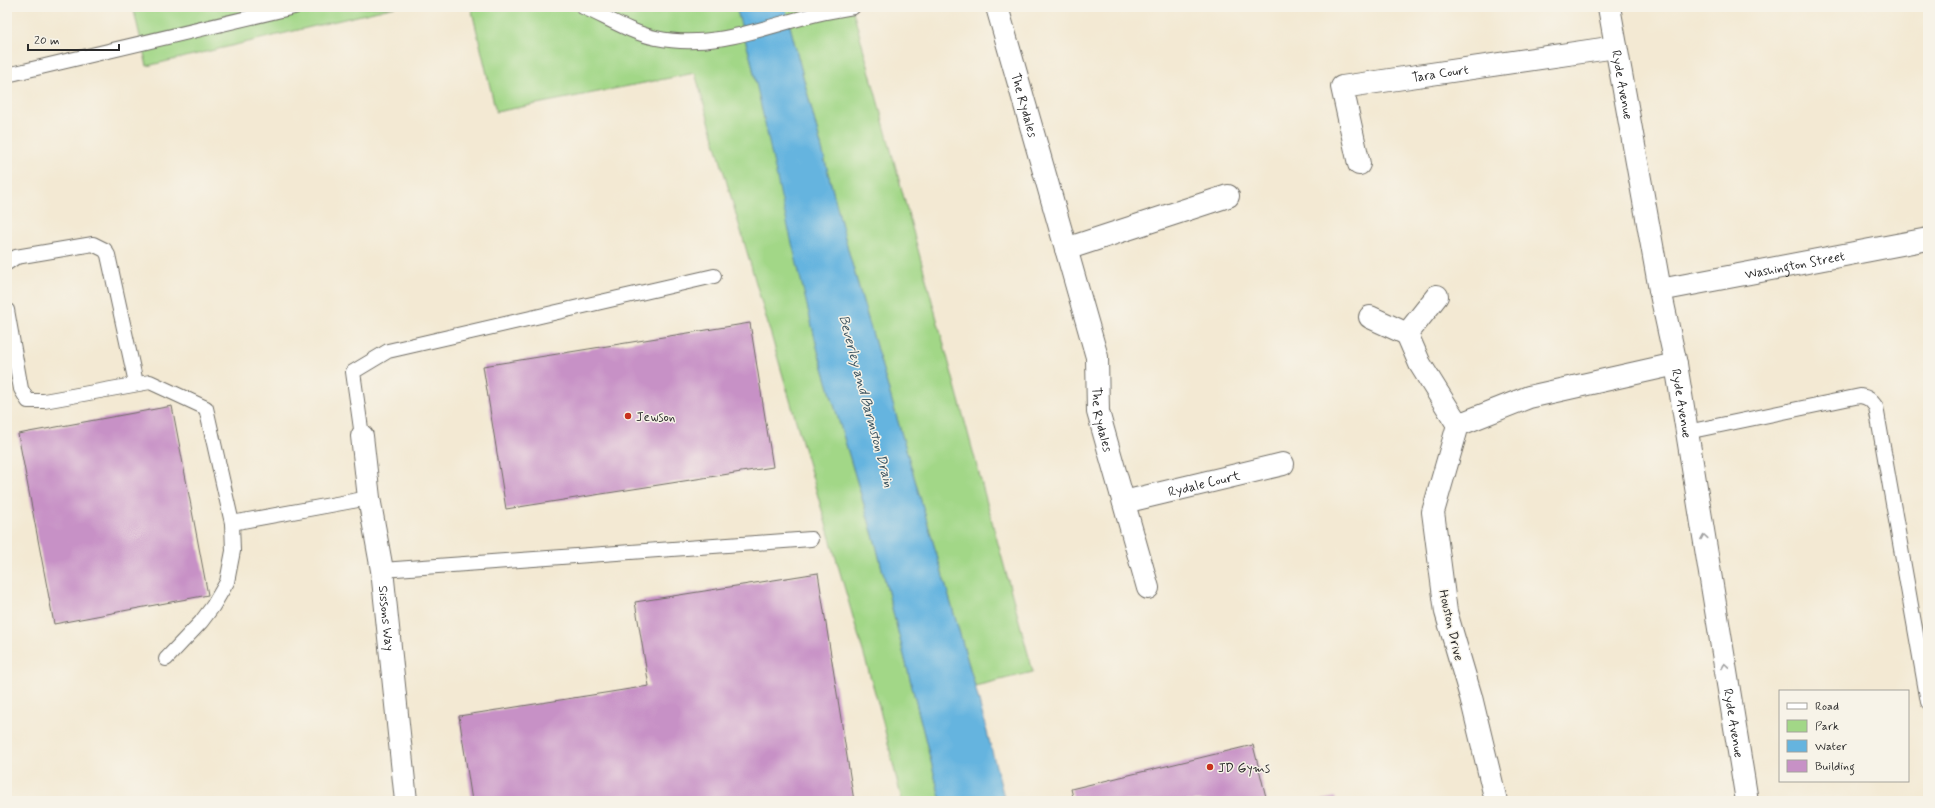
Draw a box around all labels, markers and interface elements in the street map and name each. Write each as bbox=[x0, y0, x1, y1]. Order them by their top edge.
scale bar bbox=[28, 26, 119, 52]
text: 20 m bbox=[34, 33, 60, 49]
street label: Ryde Avenue bbox=[1607, 49, 1636, 121]
street label: Tara Court bbox=[1411, 62, 1470, 87]
street label: The Rydales bbox=[1006, 71, 1041, 140]
street label: Washington Street bbox=[1744, 248, 1846, 284]
water label: Beverley and Barmston Drain bbox=[834, 313, 898, 489]
street label: Ryde Avenue bbox=[1667, 367, 1695, 440]
street label: The Rydales bbox=[1088, 387, 1116, 455]
place label: Jewson bbox=[636, 409, 675, 426]
marker: Jewson bbox=[623, 411, 633, 421]
street label: Rydale Court bbox=[1166, 468, 1242, 501]
one-way arrow bbox=[1700, 534, 1709, 541]
street label: Sissons Way bbox=[374, 585, 397, 652]
street label: Houston Drive bbox=[1434, 588, 1467, 663]
one-way arrow bbox=[1721, 663, 1730, 669]
street label: Ryde Avenue bbox=[1719, 687, 1747, 759]
legend bbox=[1779, 690, 1909, 782]
text: Road bbox=[1815, 699, 1839, 715]
text: Park bbox=[1815, 719, 1839, 735]
text: Water bbox=[1815, 739, 1847, 755]
text: Building bbox=[1815, 759, 1855, 776]
place label: JD Gyms bbox=[1218, 760, 1270, 777]
marker: JD Gyms bbox=[1205, 762, 1215, 772]

